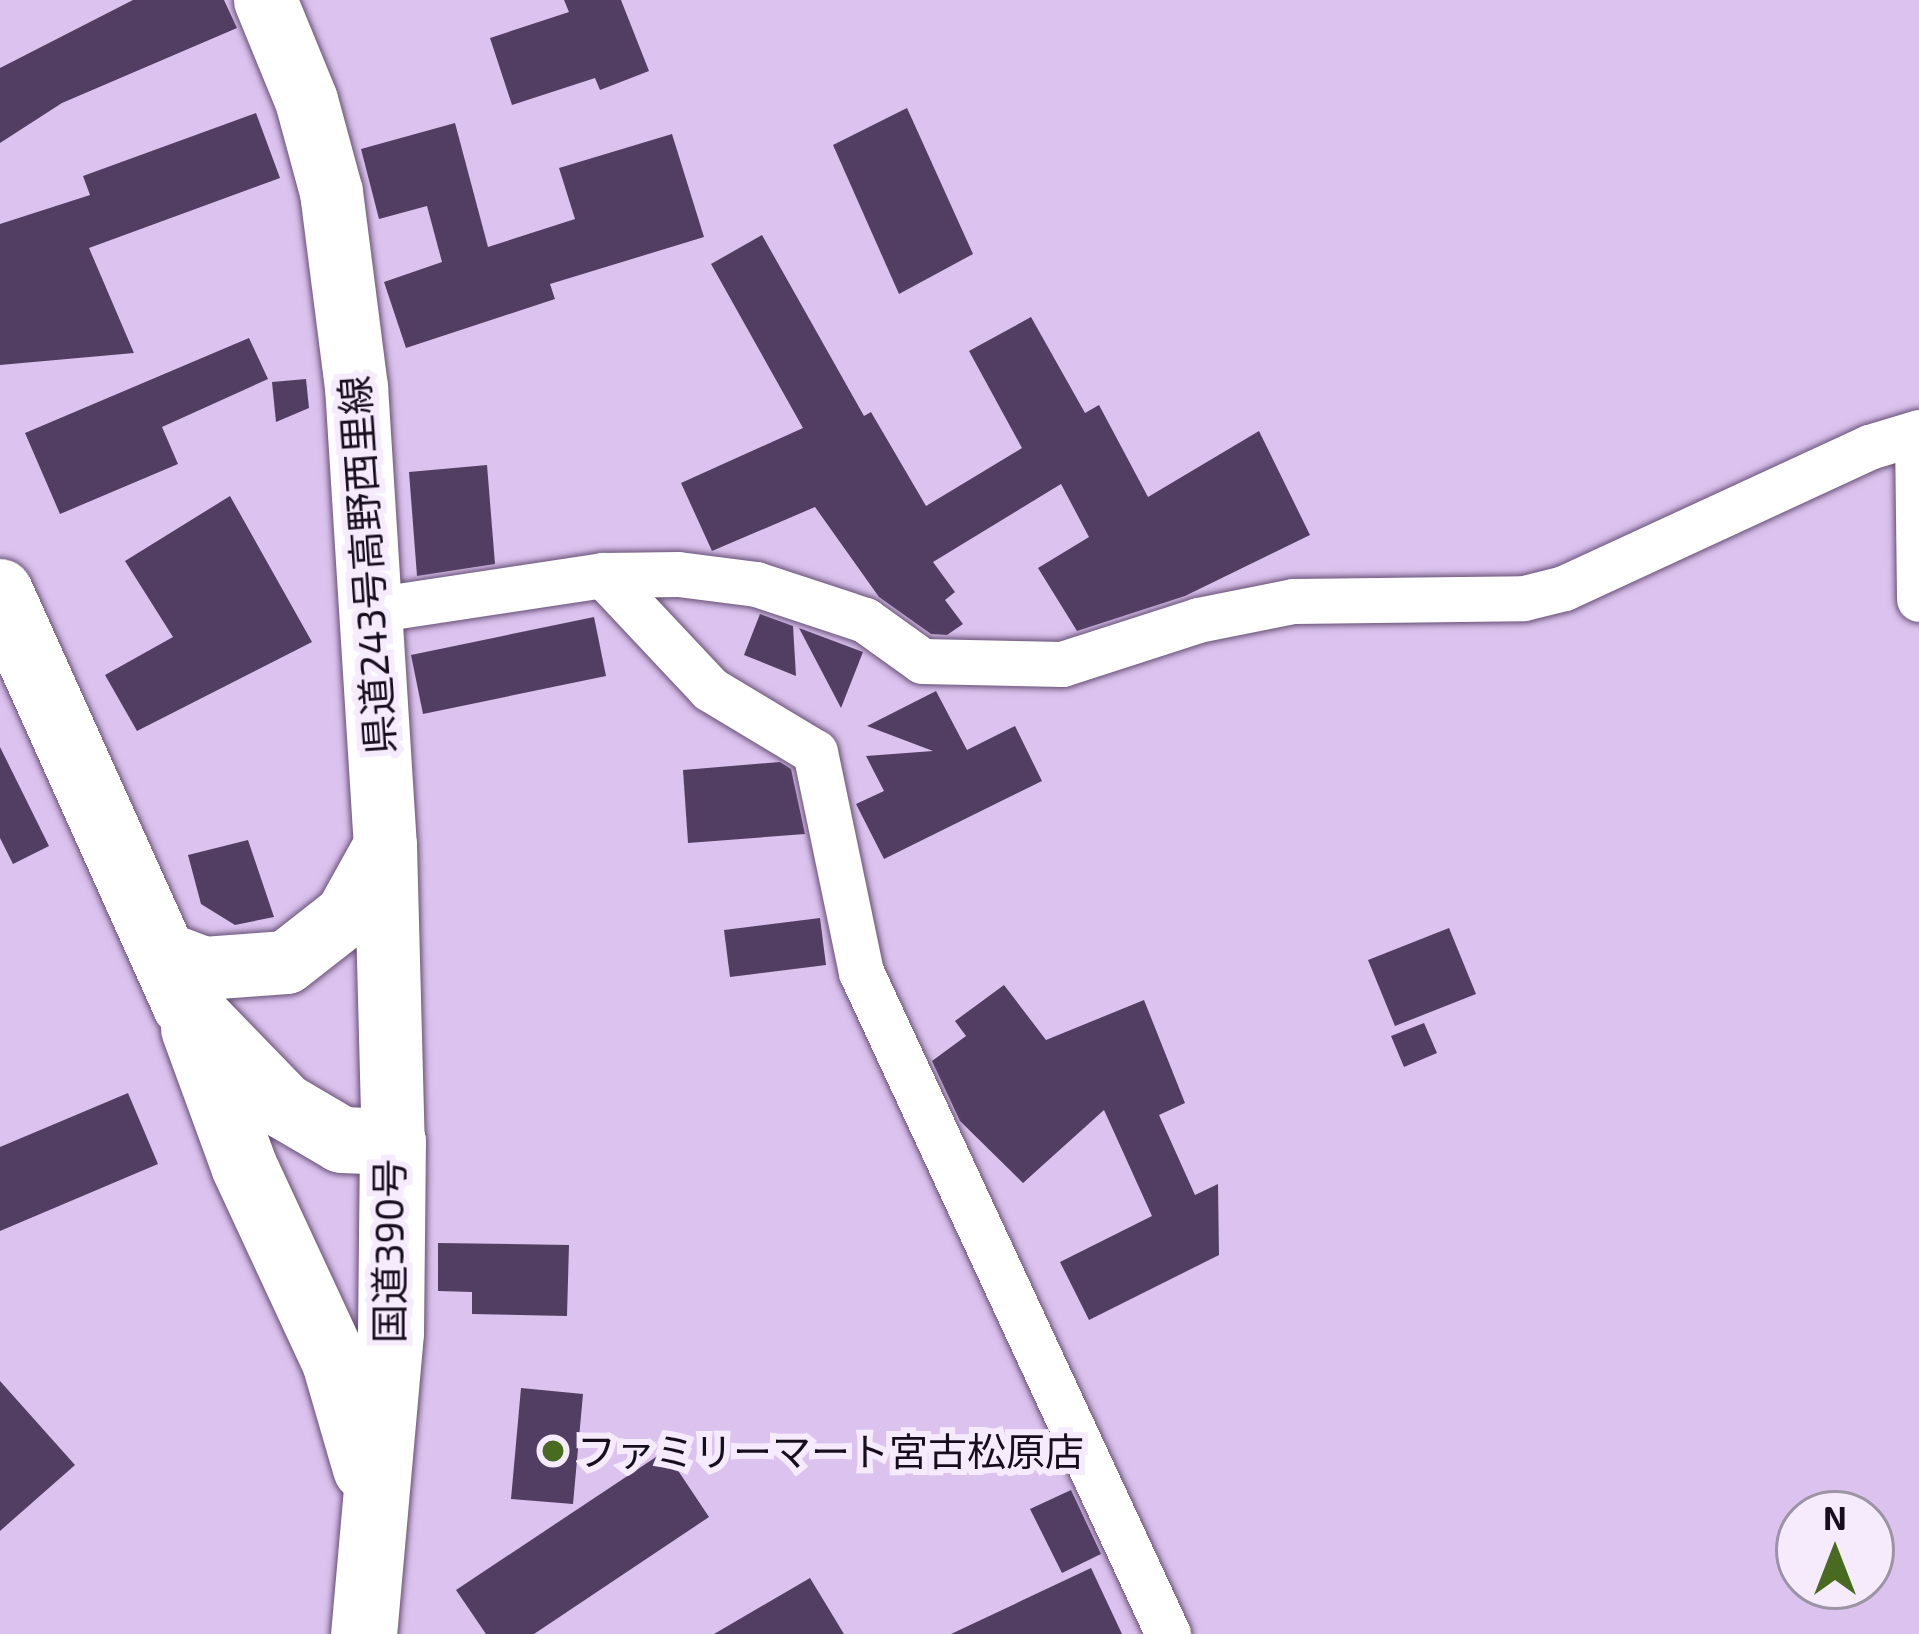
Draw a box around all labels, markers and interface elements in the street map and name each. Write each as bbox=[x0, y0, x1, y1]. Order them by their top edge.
street label: 県道243号高野西里線 bbox=[330, 374, 404, 756]
street label: 国道390号 bbox=[366, 1159, 412, 1343]
place label: ファミリーマート宮古松原店 bbox=[577, 1428, 1084, 1474]
marker: ファミリーマート宮古松原店 bbox=[540, 1438, 566, 1464]
north arrow bbox=[1775, 1490, 1895, 1610]
text: N bbox=[1823, 1497, 1847, 1537]

